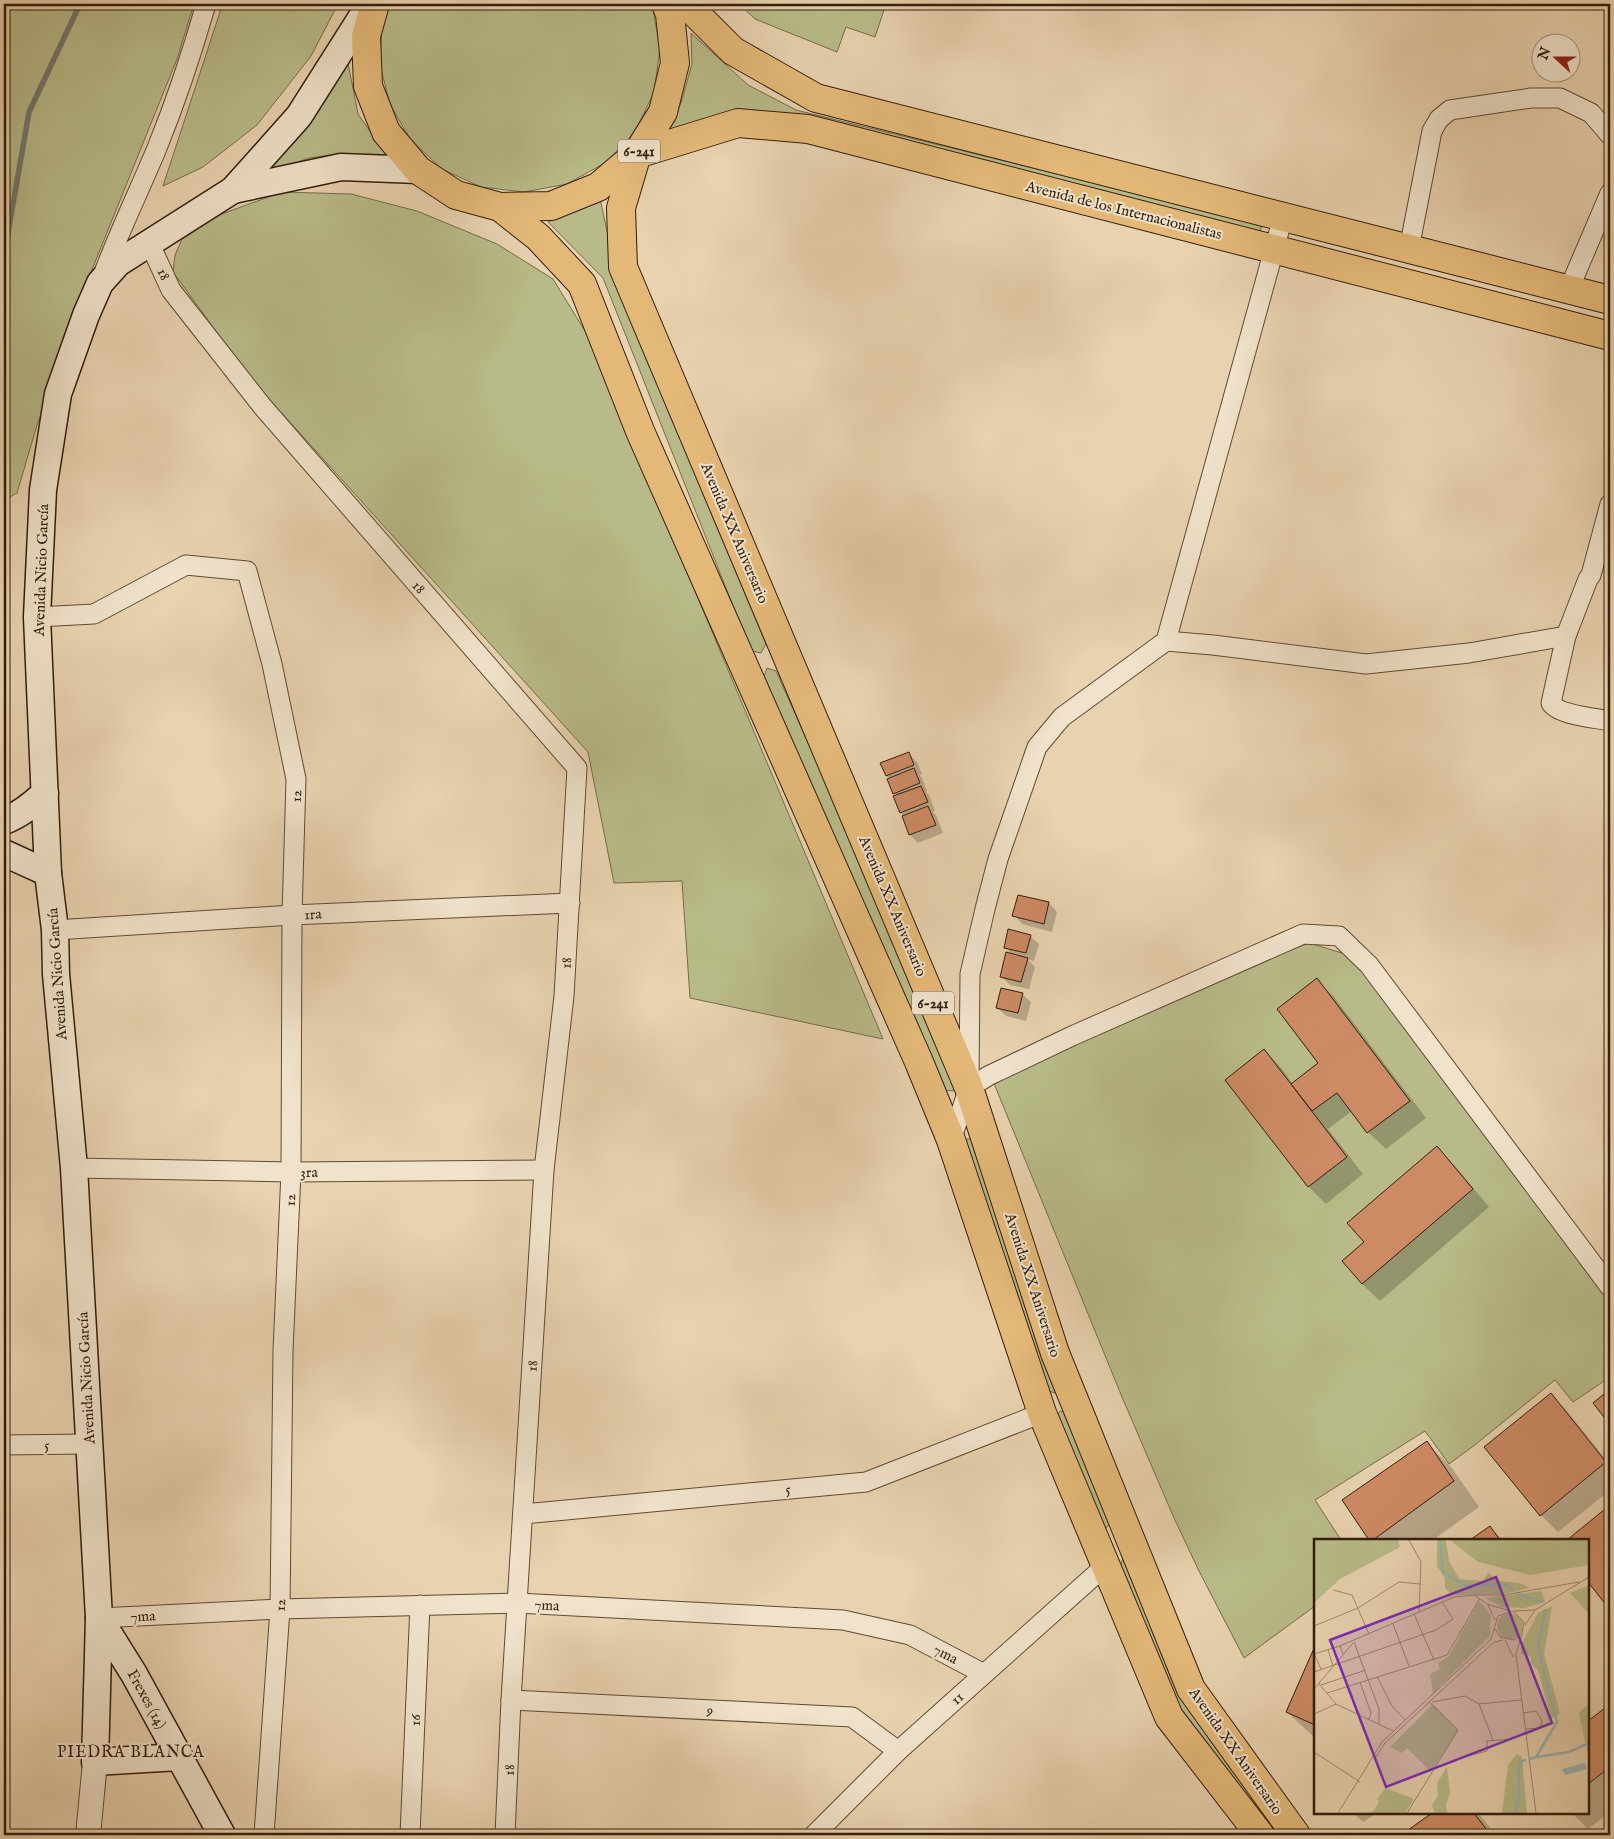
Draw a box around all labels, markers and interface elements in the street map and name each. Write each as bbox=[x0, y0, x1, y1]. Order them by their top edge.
north arrow bbox=[1532, 32, 1582, 82]
text: N bbox=[1534, 45, 1555, 64]
road number: 6-241 bbox=[618, 140, 660, 162]
street label: Avenida de los Internacionalistas bbox=[1023, 177, 1224, 244]
street label: 18 bbox=[153, 265, 175, 284]
street label: Avenida XX Aniversario bbox=[696, 459, 773, 606]
street label: Avenida Nicio García bbox=[30, 503, 53, 637]
street label: 18 bbox=[408, 577, 430, 598]
street label: 12 bbox=[287, 789, 306, 803]
street label: Avenida XX Aniversario bbox=[854, 832, 931, 979]
street label: 1ra bbox=[304, 905, 323, 924]
street label: Avenida Nicio García bbox=[43, 907, 72, 1042]
street label: 18 bbox=[557, 957, 576, 969]
road number: 6-241 bbox=[912, 991, 954, 1014]
street label: 3ra bbox=[300, 1163, 318, 1182]
street label: 12 bbox=[281, 1193, 300, 1207]
street label: Avenida XX Aniversario bbox=[1000, 1210, 1065, 1360]
street label: Avenida Nicio García bbox=[74, 1311, 100, 1446]
street label: 18 bbox=[523, 1360, 542, 1372]
street label: 5 bbox=[44, 1436, 50, 1455]
street label: 5 bbox=[785, 1480, 792, 1499]
inset map bbox=[1314, 1539, 1589, 1814]
street label: 7ma bbox=[534, 1595, 561, 1616]
street label: 12 bbox=[271, 1598, 290, 1612]
street label: 7ma bbox=[130, 1606, 157, 1627]
street label: 7ma bbox=[930, 1640, 962, 1669]
street label: Frexes (14) bbox=[123, 1666, 171, 1732]
street label: Avenida XX Aniversario bbox=[1184, 1683, 1287, 1819]
street label: 11 bbox=[947, 1688, 968, 1709]
street label: 9 bbox=[705, 1701, 714, 1720]
street label: 16 bbox=[406, 1713, 425, 1726]
district label: PIEDRA BLANCA bbox=[57, 1743, 205, 1763]
street label: 18 bbox=[500, 1764, 519, 1776]

